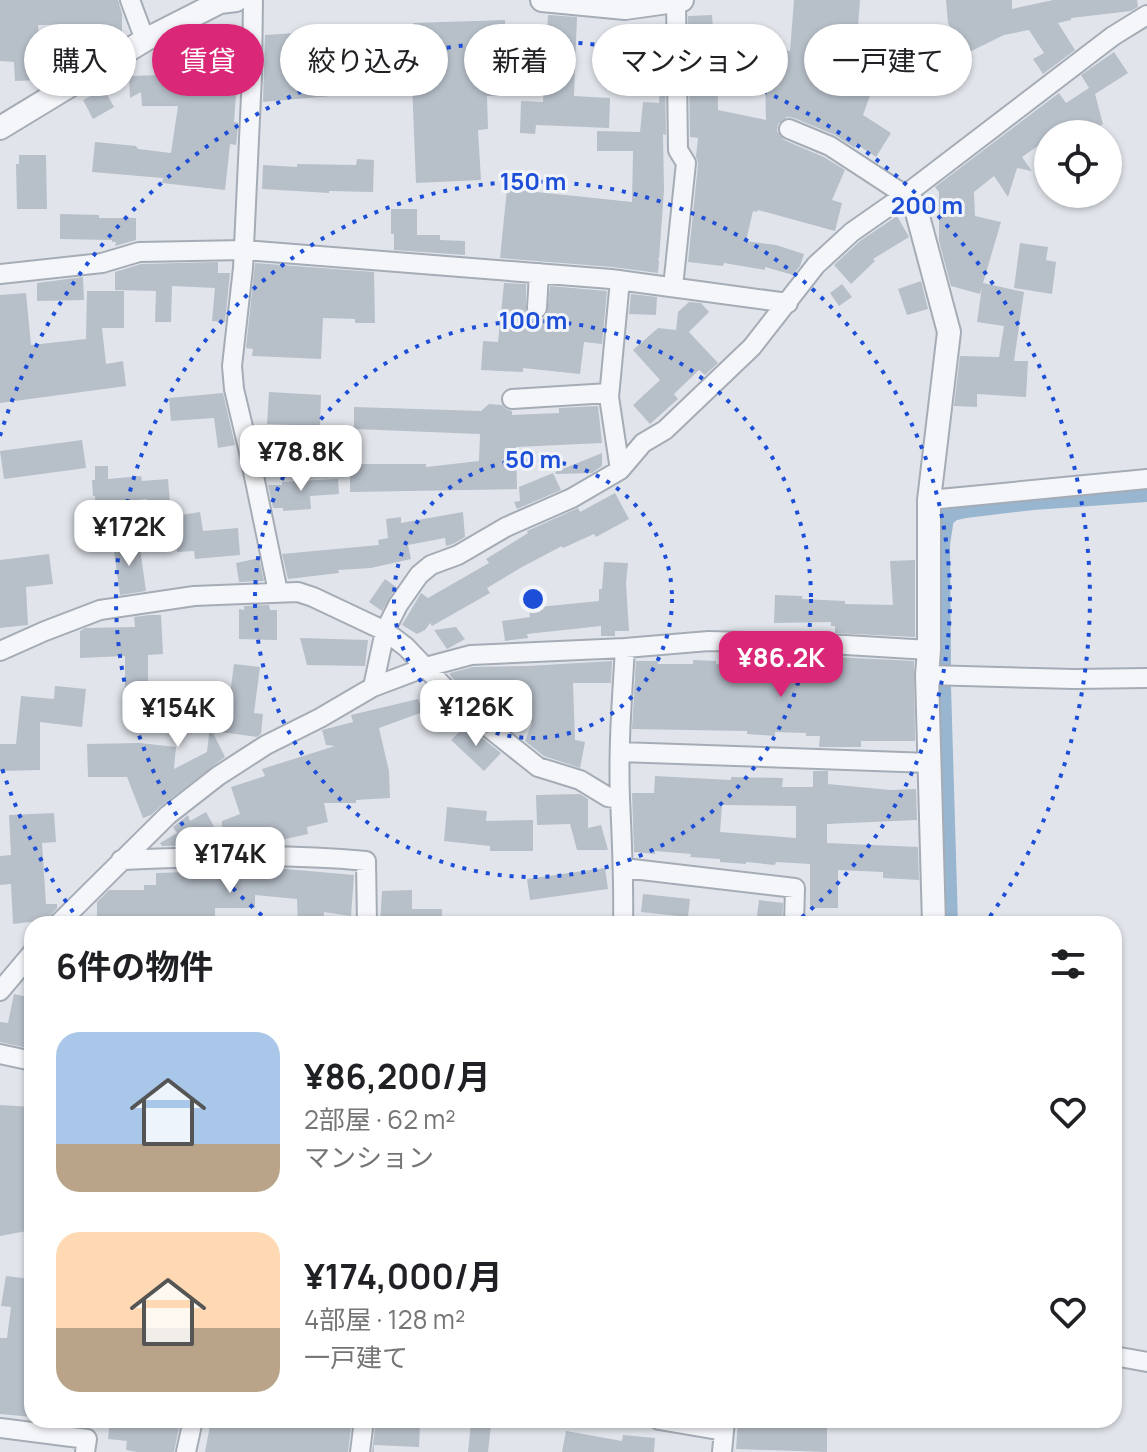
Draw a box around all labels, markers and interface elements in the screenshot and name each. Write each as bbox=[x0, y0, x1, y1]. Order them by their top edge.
chip: 購入 bbox=[24, 24, 136, 96]
chip: 賃貸 bbox=[152, 24, 264, 96]
chip: 絞り込み bbox=[280, 24, 448, 96]
chip: 新着 bbox=[464, 24, 576, 96]
chip: マンション bbox=[592, 24, 788, 96]
chip: 一戸建て bbox=[804, 24, 972, 96]
map controls bbox=[1034, 120, 1122, 208]
button: locate bbox=[1034, 120, 1122, 208]
text: 150 m bbox=[500, 164, 566, 197]
text: 200 m bbox=[891, 188, 963, 221]
text: 100 m bbox=[499, 303, 567, 336]
pin: ¥78.8K bbox=[236, 425, 366, 493]
text: ¥78.8K bbox=[258, 433, 344, 469]
text: 50 m bbox=[505, 442, 561, 475]
pin: ¥172K bbox=[73, 500, 185, 568]
text: ¥172K bbox=[92, 508, 166, 544]
centre of rings bbox=[519, 585, 547, 613]
pin: ¥86.2K bbox=[716, 631, 846, 699]
text: ¥86.2K bbox=[737, 639, 825, 675]
pin: ¥126K bbox=[420, 680, 532, 748]
pin: ¥154K bbox=[122, 681, 234, 749]
text: ¥126K bbox=[438, 688, 514, 724]
text: ¥154K bbox=[140, 689, 216, 725]
pin: ¥174K bbox=[174, 827, 286, 895]
text: ¥174K bbox=[194, 835, 266, 871]
icon: filters bbox=[1046, 942, 1090, 986]
text: 6件の物件 bbox=[56, 943, 213, 989]
text: ¥86,200/月 bbox=[304, 1053, 491, 1099]
icon: home bbox=[120, 1064, 216, 1160]
icon: heart bbox=[1046, 1090, 1090, 1134]
text: 2部屋 · 62 m² bbox=[304, 1101, 456, 1137]
text: マンション bbox=[304, 1139, 434, 1175]
text: ¥174,000/月 bbox=[304, 1253, 503, 1299]
icon: home bbox=[120, 1264, 216, 1360]
icon: heart bbox=[1046, 1290, 1090, 1334]
text: 4部屋 · 128 m² bbox=[304, 1301, 465, 1337]
text: 一戸建て bbox=[304, 1339, 408, 1375]

